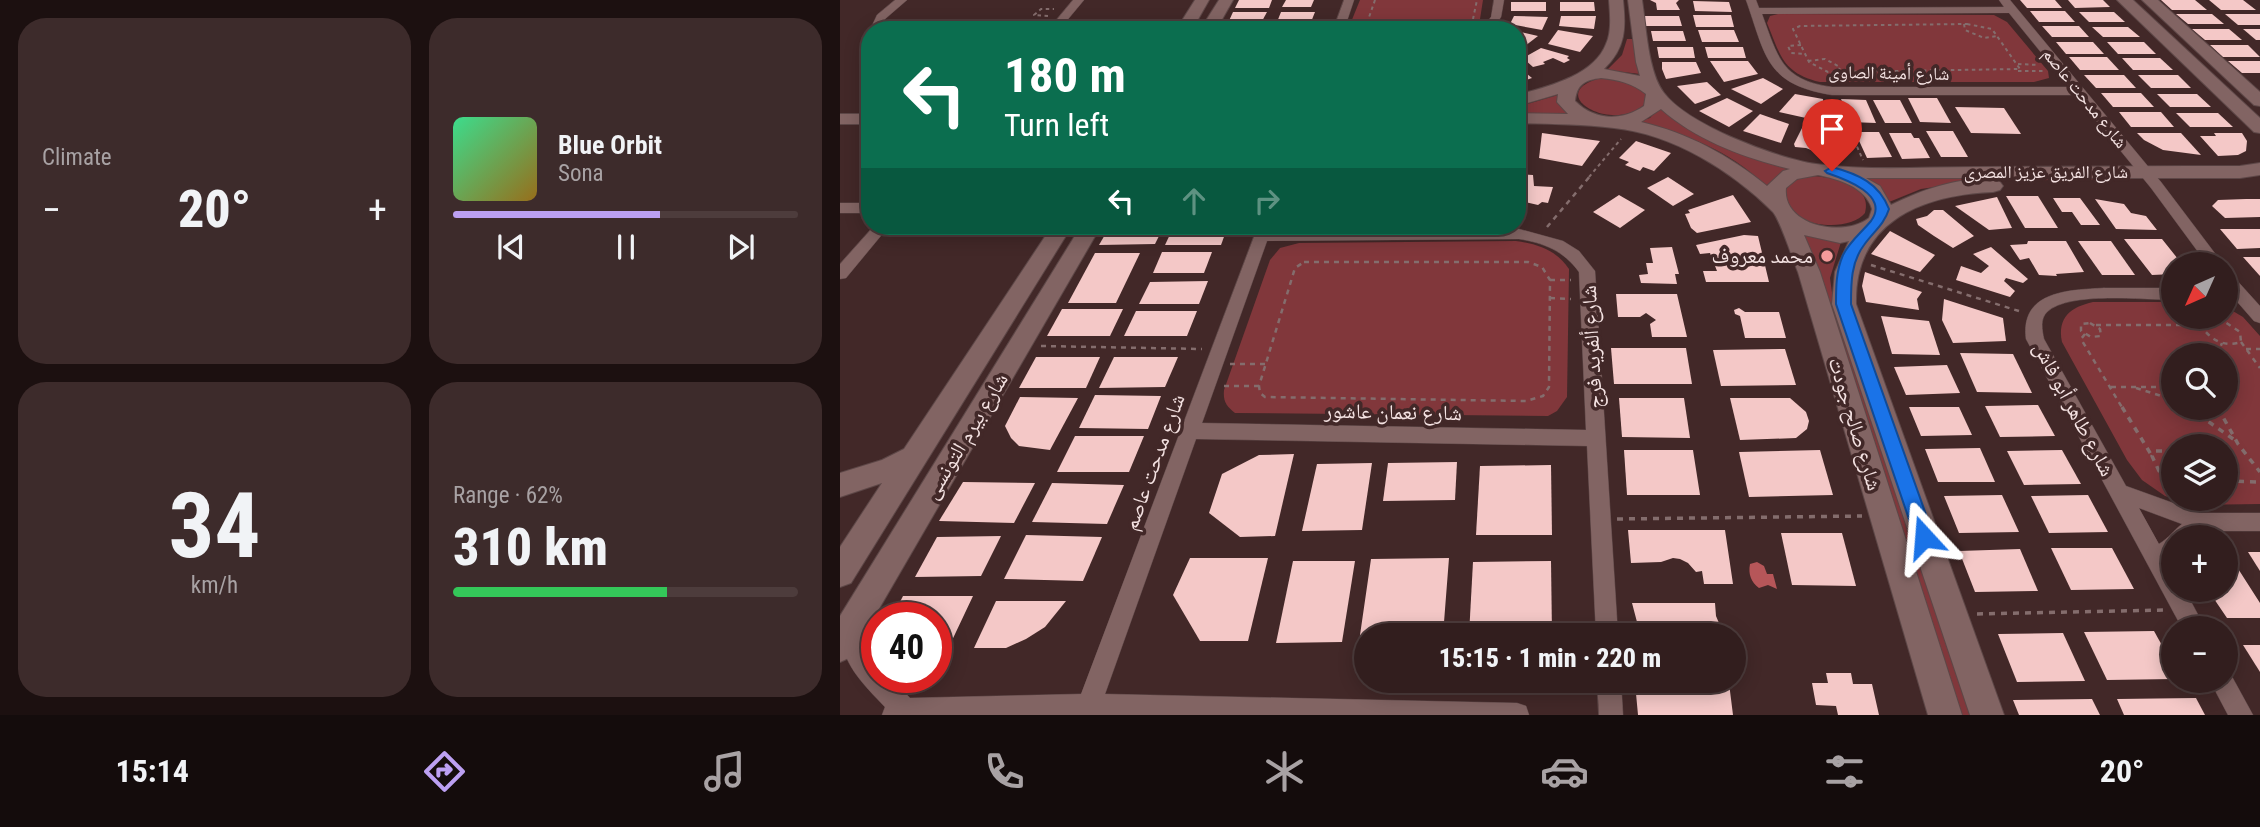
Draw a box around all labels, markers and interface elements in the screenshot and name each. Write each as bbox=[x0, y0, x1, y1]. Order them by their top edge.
street label: شارع مدحت عاصم bbox=[2037, 43, 2132, 153]
text: 180 m bbox=[1004, 47, 1126, 104]
icon: left bbox=[889, 49, 980, 140]
street label: شارع أمينة الصاوى bbox=[1828, 61, 1950, 85]
pin bbox=[1802, 99, 1862, 171]
text: Turn left bbox=[1004, 106, 1109, 144]
icon: arrive bbox=[1813, 110, 1851, 148]
text: Blue Orbit bbox=[558, 130, 662, 160]
text: Climate bbox=[42, 144, 112, 171]
text: Sona bbox=[558, 160, 604, 187]
street label: شارع الفريق عزيز المصرى bbox=[1964, 161, 2128, 183]
text: 20° bbox=[178, 179, 251, 240]
icon: left bbox=[1102, 182, 1140, 220]
icon: ahead bbox=[1175, 182, 1213, 220]
icon: right bbox=[1248, 182, 1286, 220]
text: − bbox=[42, 188, 61, 232]
text: + bbox=[368, 188, 387, 232]
icon: previous bbox=[492, 228, 530, 266]
icon: pause bbox=[607, 228, 645, 266]
icon: next bbox=[722, 228, 760, 266]
place label: محمد معروف bbox=[1712, 244, 1813, 268]
marker: محمد معروف bbox=[1819, 248, 1835, 264]
north arrow bbox=[2161, 252, 2238, 329]
map controls bbox=[2161, 252, 2238, 693]
street label: شارع ألفريد فرج bbox=[1576, 285, 1608, 409]
street label: شارع طاهر أبو فاش bbox=[2028, 337, 2120, 481]
button: search bbox=[2161, 343, 2238, 420]
street label: شارع صالح جودت bbox=[1822, 355, 1887, 494]
street label: شارع بيرم التونسى bbox=[919, 369, 1015, 504]
street label: شارع مدحت عاصم bbox=[1118, 391, 1192, 534]
street label: شارع نعمان عاشور bbox=[1323, 399, 1462, 426]
button: layers bbox=[2161, 434, 2238, 511]
text: 34 bbox=[169, 473, 260, 579]
text: Range · 62% bbox=[453, 482, 563, 509]
position arrow bbox=[1887, 500, 1961, 574]
text: 310 km bbox=[453, 517, 608, 578]
button: + bbox=[2161, 525, 2238, 602]
text: km/h bbox=[191, 572, 238, 599]
speed limit sign: 40 bbox=[861, 602, 952, 693]
button: − bbox=[2161, 616, 2238, 693]
text: 15:15 · 1 min · 220 m bbox=[1439, 643, 1661, 673]
icon: directions bbox=[420, 747, 469, 796]
icon: music bbox=[700, 747, 749, 796]
icon: phone bbox=[980, 747, 1029, 796]
icon: climate bbox=[1260, 747, 1309, 796]
icon: car bbox=[1540, 747, 1589, 796]
icon: filters bbox=[1820, 747, 1869, 796]
text: 15:14 bbox=[115, 752, 189, 790]
text: 20° bbox=[2100, 752, 2144, 790]

